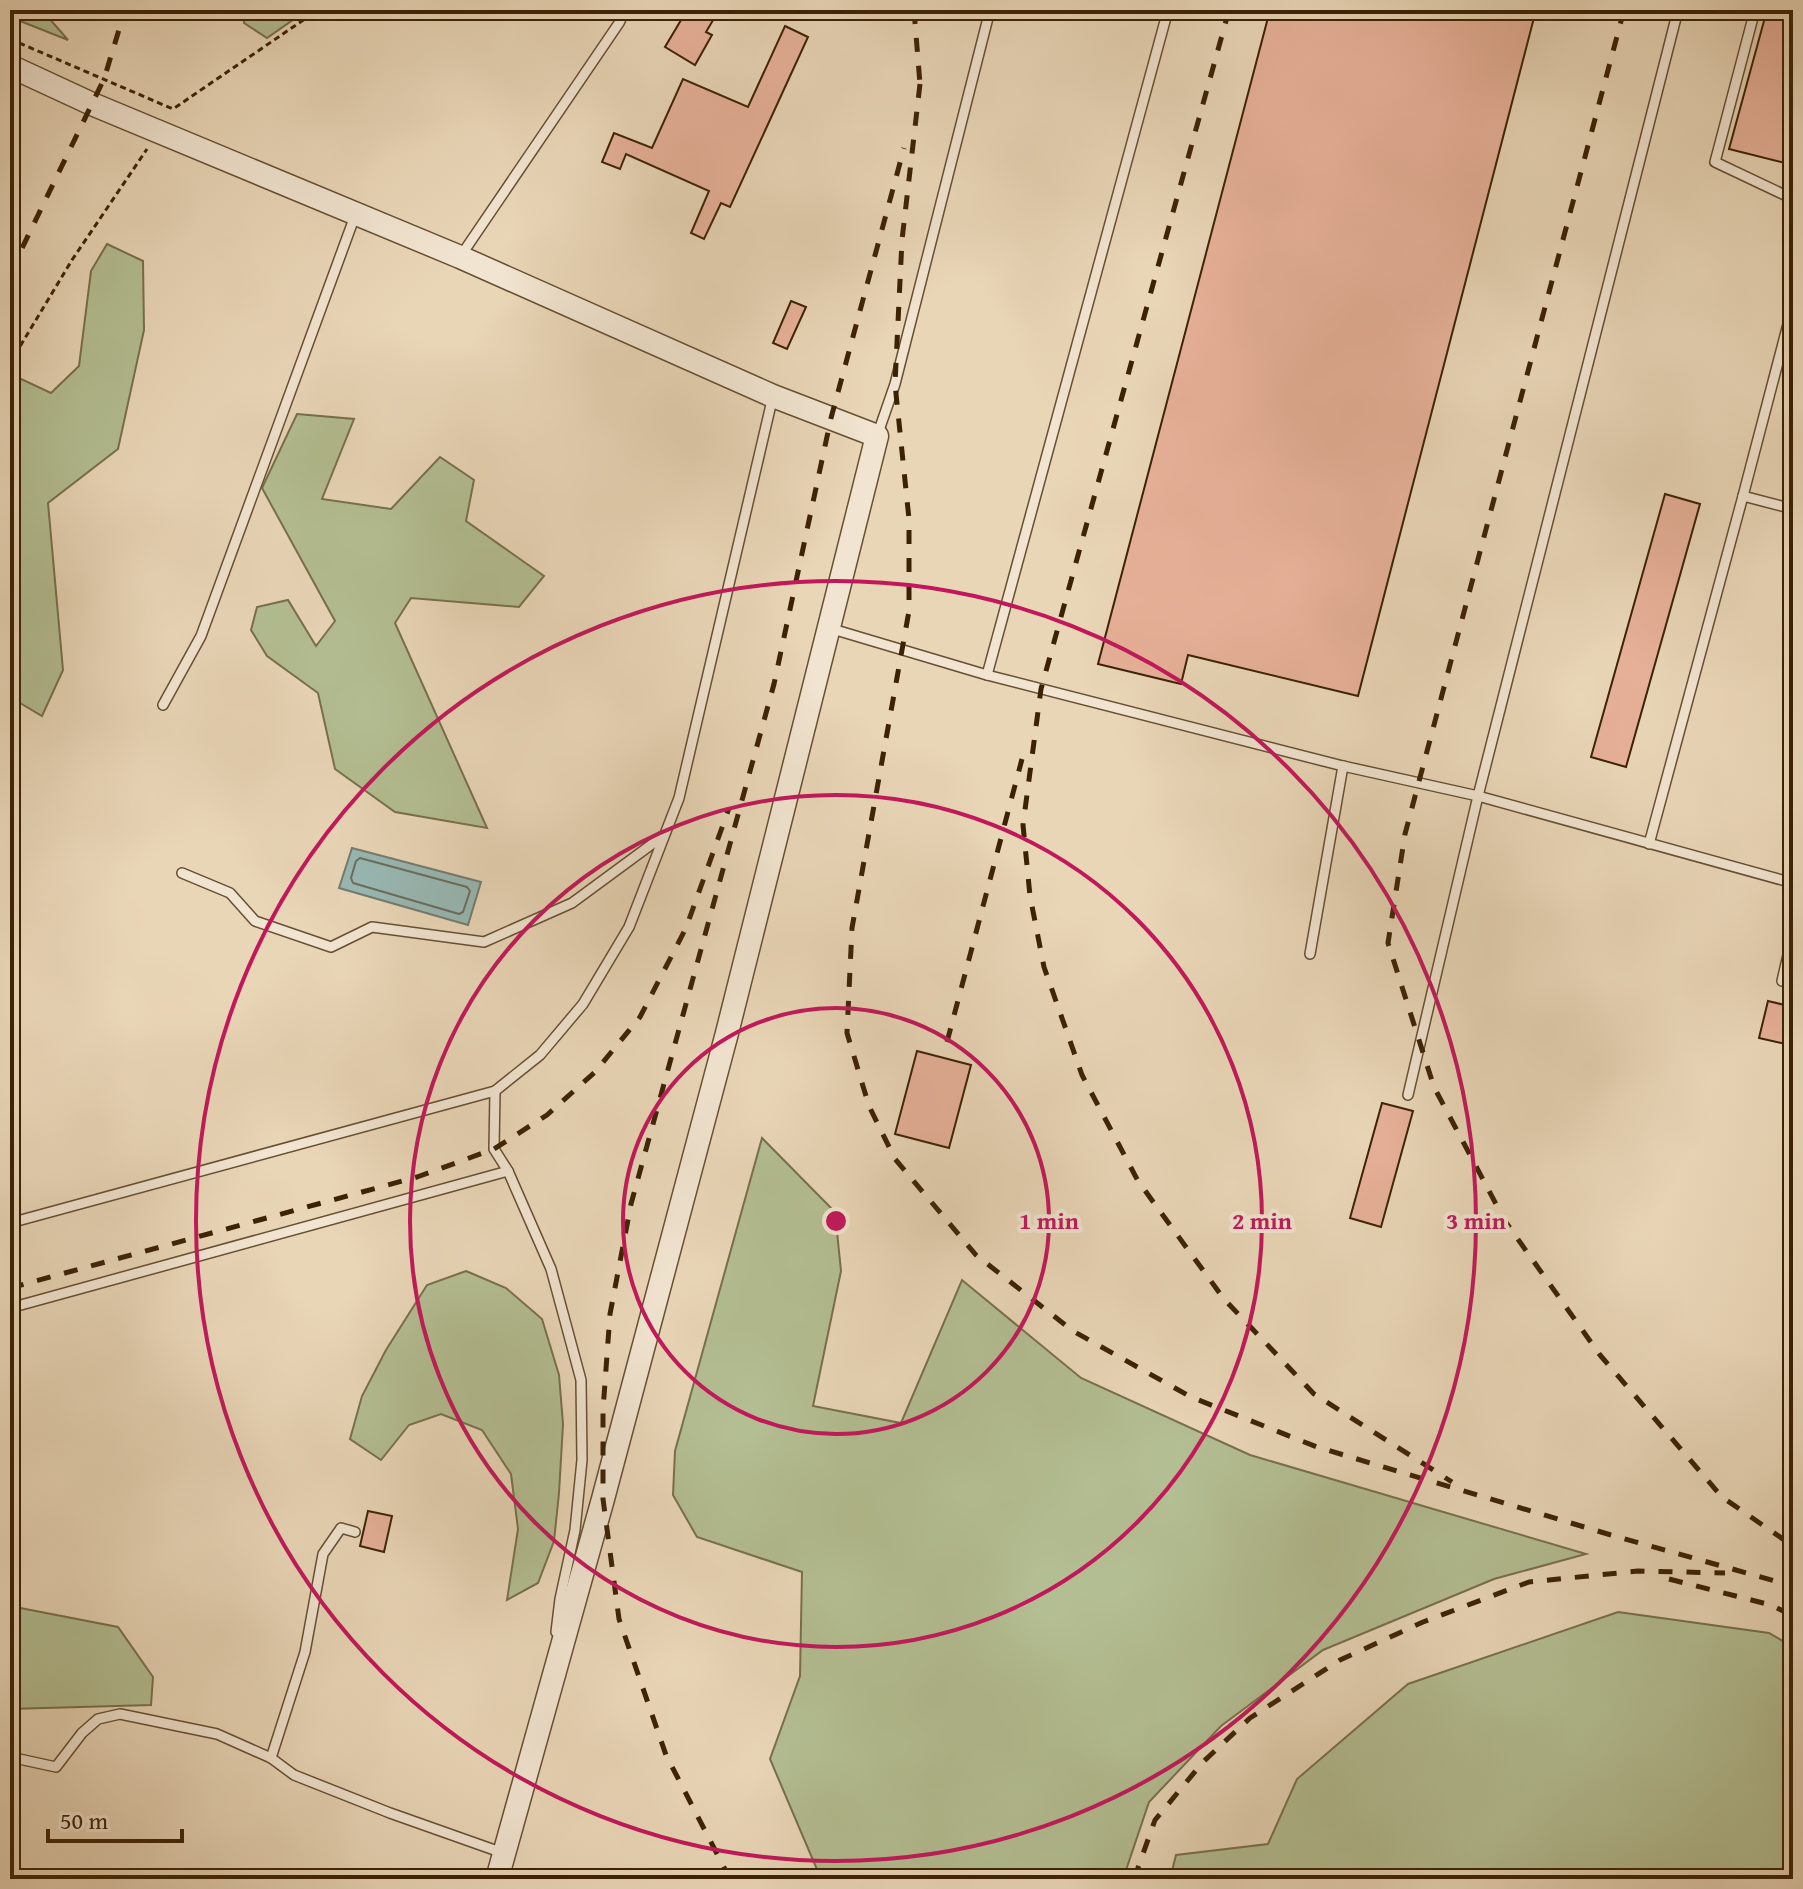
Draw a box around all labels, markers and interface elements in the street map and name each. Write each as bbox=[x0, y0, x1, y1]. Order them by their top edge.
text: 1 min bbox=[1019, 1203, 1079, 1238]
text: 2 min bbox=[1232, 1203, 1292, 1238]
text: 3 min bbox=[1446, 1203, 1506, 1238]
centre of rings bbox=[822, 1207, 850, 1235]
scale bar bbox=[48, 1793, 182, 1843]
text: 50 m bbox=[60, 1803, 108, 1838]

